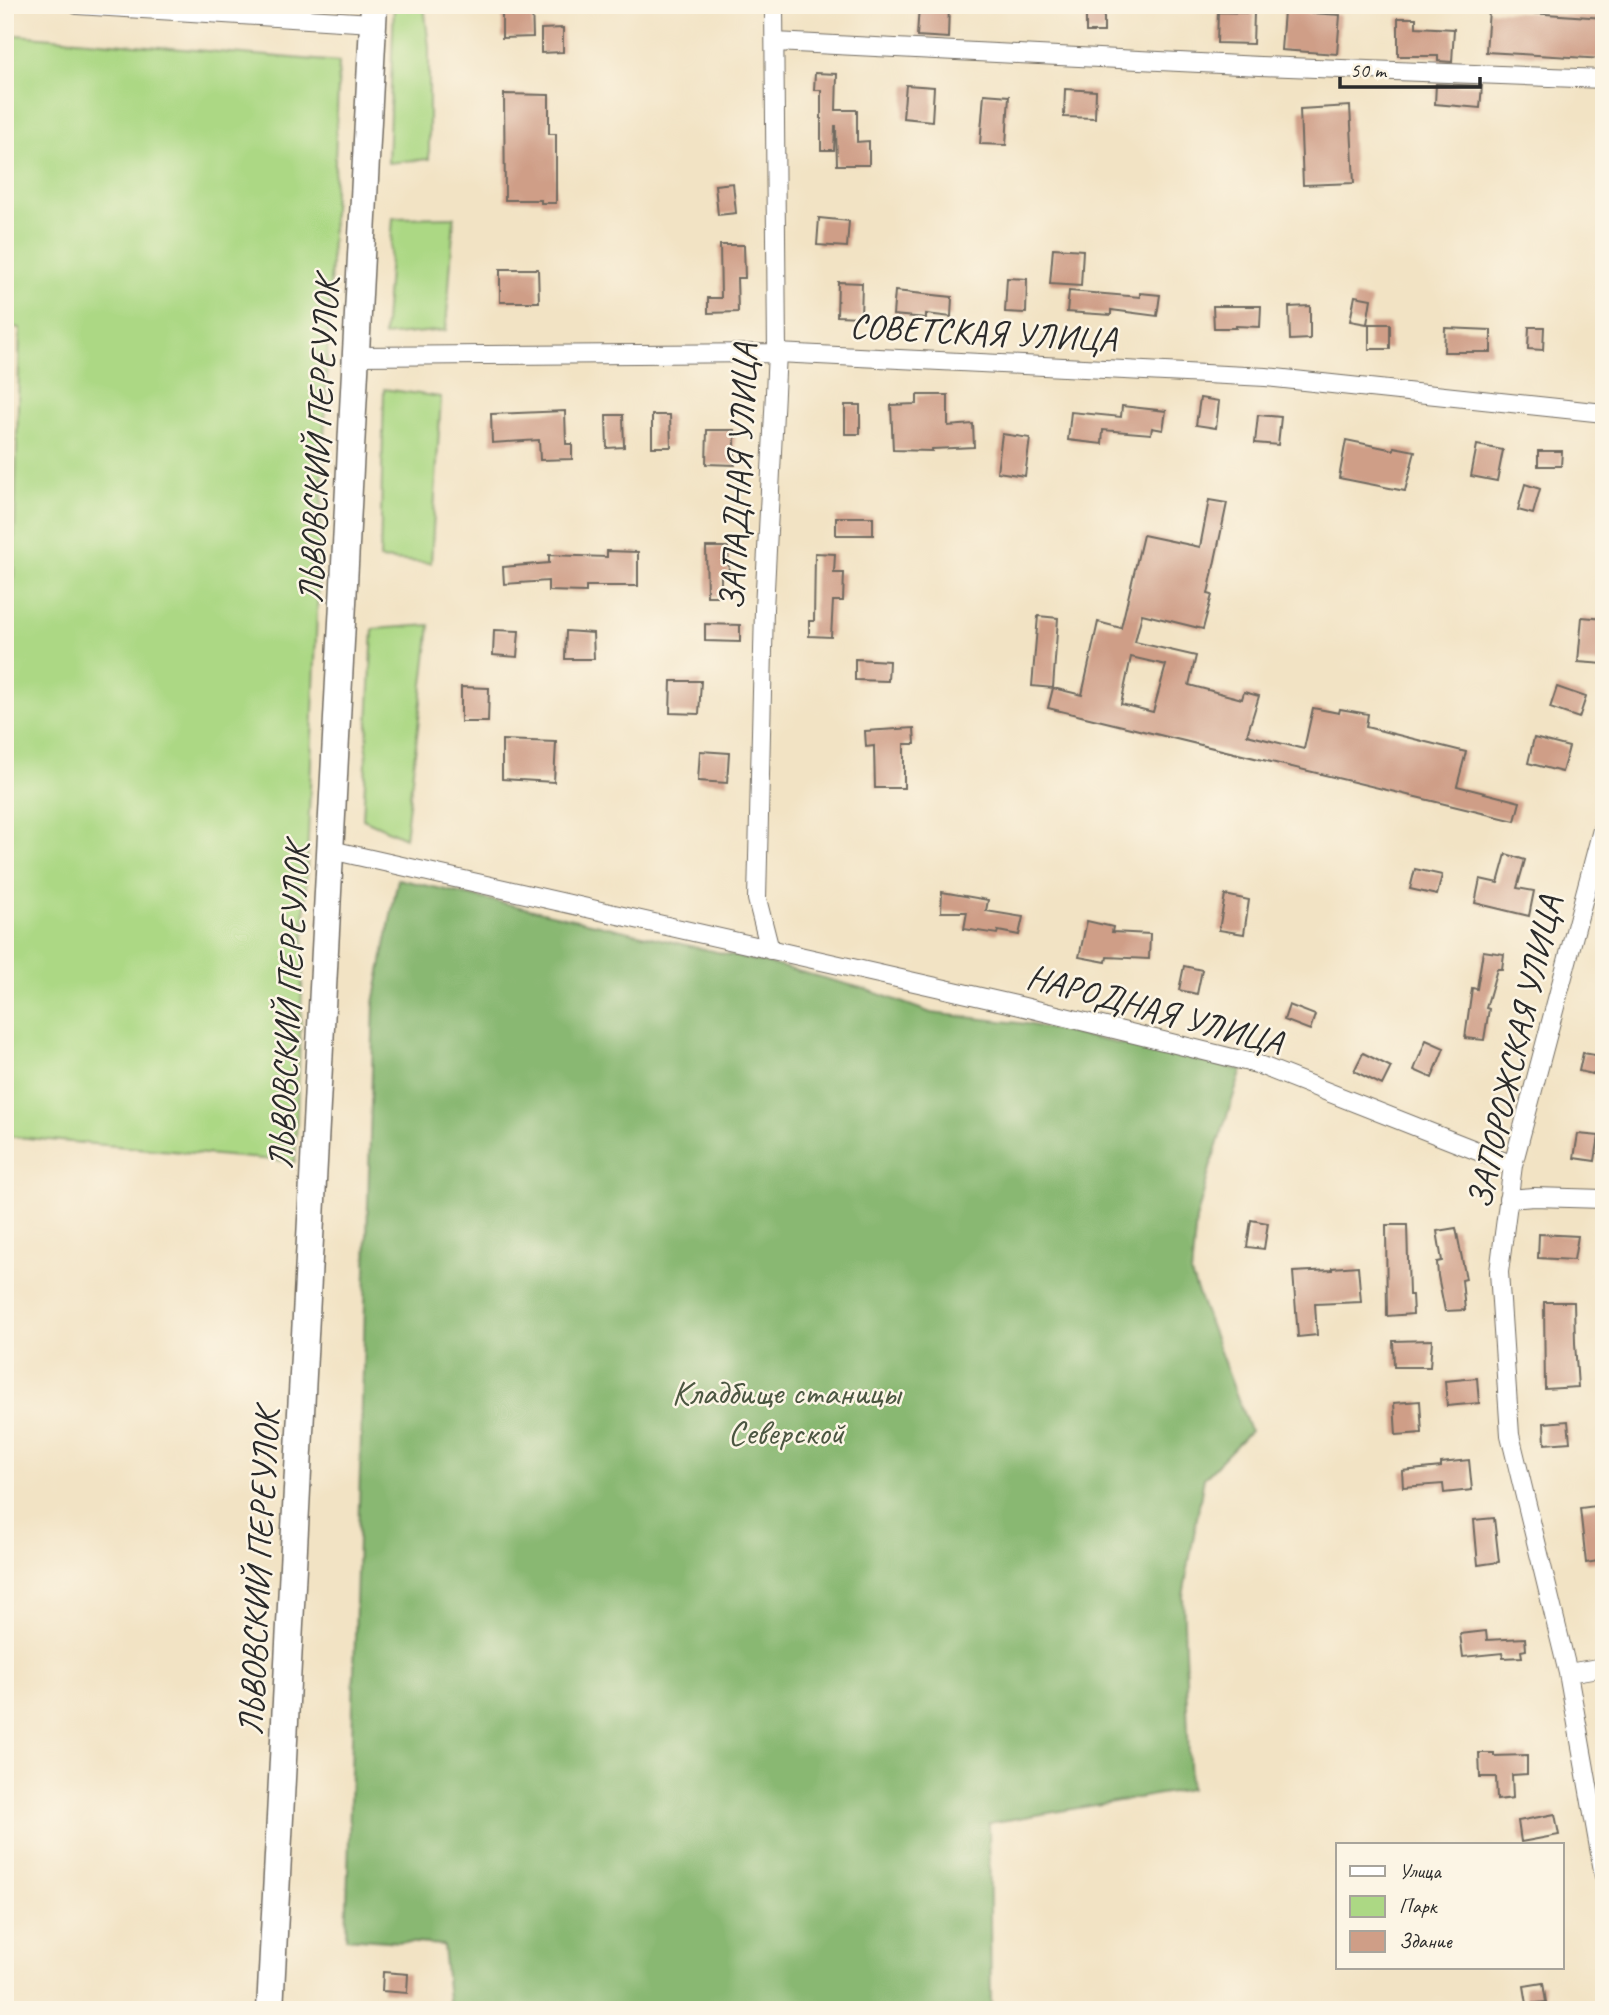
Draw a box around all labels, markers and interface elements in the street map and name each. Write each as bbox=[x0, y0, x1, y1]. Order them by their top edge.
scale bar bbox=[1340, 46, 1480, 90]
text: 50 m bbox=[1350, 57, 1388, 83]
street label: ЛЬВОВСКИЙ ПЕРЕУЛОК bbox=[287, 269, 350, 604]
street label: СОВЕТСКАЯ УЛИЦА bbox=[849, 303, 1119, 362]
street label: ЗАПАДНАЯ УЛИЦА bbox=[709, 341, 768, 611]
street label: ЛЬВОВСКИЙ ПЕРЕУЛОК bbox=[257, 835, 320, 1170]
street label: ЗАПОРОЖСКАЯ УЛИЦА bbox=[1457, 890, 1573, 1213]
street label: НАРОДНАЯ УЛИЦА bbox=[1022, 954, 1289, 1066]
park label: Кладбище станицы Северской bbox=[672, 1370, 903, 1455]
street label: ЛЬВОВСКИЙ ПЕРЕУЛОК bbox=[227, 1401, 290, 1736]
legend bbox=[1336, 1843, 1564, 1969]
text: Улица bbox=[1399, 1858, 1442, 1884]
text: Парк bbox=[1399, 1893, 1439, 1919]
text: Здание bbox=[1399, 1928, 1453, 1954]

